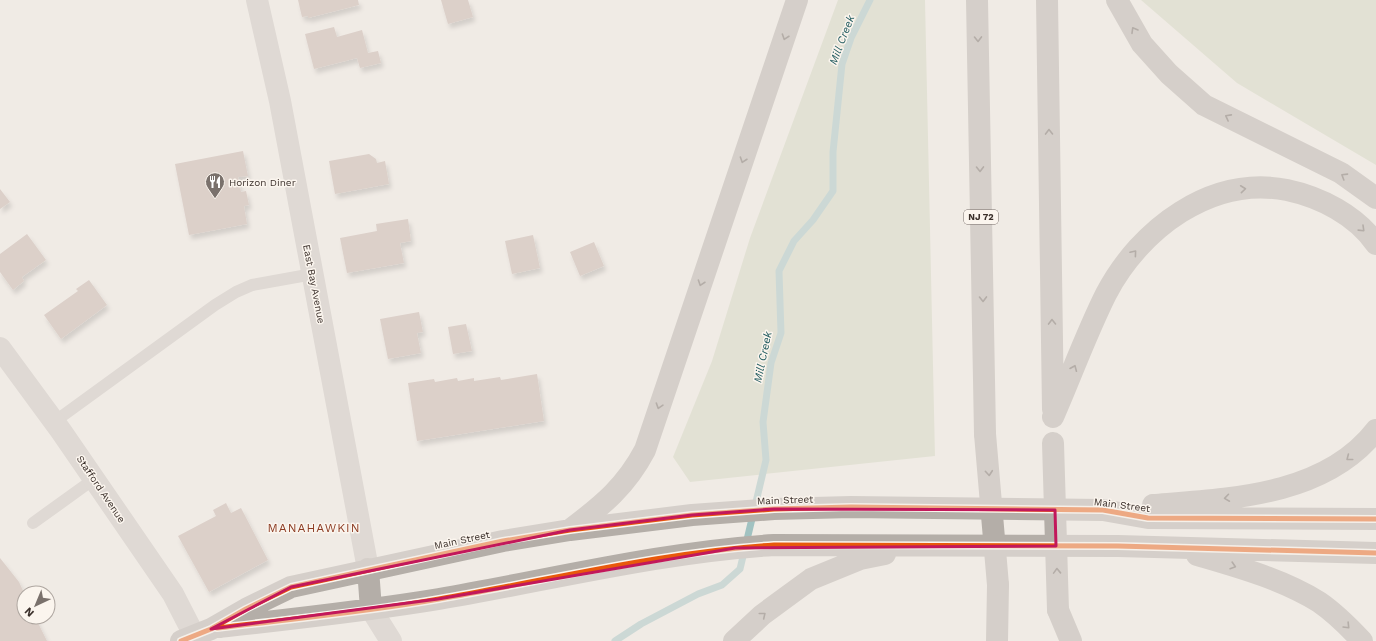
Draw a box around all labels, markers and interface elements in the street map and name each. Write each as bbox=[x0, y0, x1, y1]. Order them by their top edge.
water label: Mill Creek bbox=[827, 12, 858, 67]
one-way arrow bbox=[1132, 27, 1139, 34]
one-way arrow bbox=[781, 33, 789, 40]
one-way arrow bbox=[974, 36, 982, 42]
one-way arrow bbox=[1225, 115, 1232, 122]
one-way arrow bbox=[1045, 129, 1053, 135]
one-way arrow bbox=[739, 156, 748, 163]
one-way arrow bbox=[976, 166, 984, 172]
restaurant icon: Horizon Diner bbox=[204, 171, 226, 199]
one-way arrow bbox=[1341, 173, 1348, 181]
place label: Horizon Diner bbox=[229, 177, 296, 188]
one-way arrow bbox=[1240, 185, 1246, 194]
road number: NJ 72 bbox=[964, 210, 998, 224]
one-way arrow bbox=[1357, 224, 1365, 232]
street label: East Bay Avenue bbox=[301, 244, 327, 325]
one-way arrow bbox=[1130, 251, 1137, 258]
one-way arrow bbox=[697, 280, 706, 287]
one-way arrow bbox=[979, 296, 987, 302]
one-way arrow bbox=[1048, 319, 1056, 325]
water label: Mill Creek bbox=[751, 329, 775, 384]
one-way arrow bbox=[1070, 365, 1078, 372]
one-way arrow bbox=[655, 403, 664, 410]
street label: Stafford Avenue bbox=[74, 453, 128, 525]
one-way arrow bbox=[1346, 453, 1353, 460]
one-way arrow bbox=[984, 470, 993, 476]
street label: Main Street bbox=[757, 493, 814, 506]
one-way arrow bbox=[1224, 493, 1230, 502]
street label: Main Street bbox=[1093, 496, 1152, 514]
district label: MANAHAWKIN bbox=[268, 521, 360, 535]
street label: Main Street bbox=[433, 529, 492, 551]
one-way arrow bbox=[1230, 561, 1237, 570]
one-way arrow bbox=[1053, 568, 1061, 574]
north arrow bbox=[16, 585, 56, 625]
text: N bbox=[22, 604, 37, 619]
one-way arrow bbox=[759, 612, 766, 619]
one-way arrow bbox=[1342, 621, 1350, 629]

